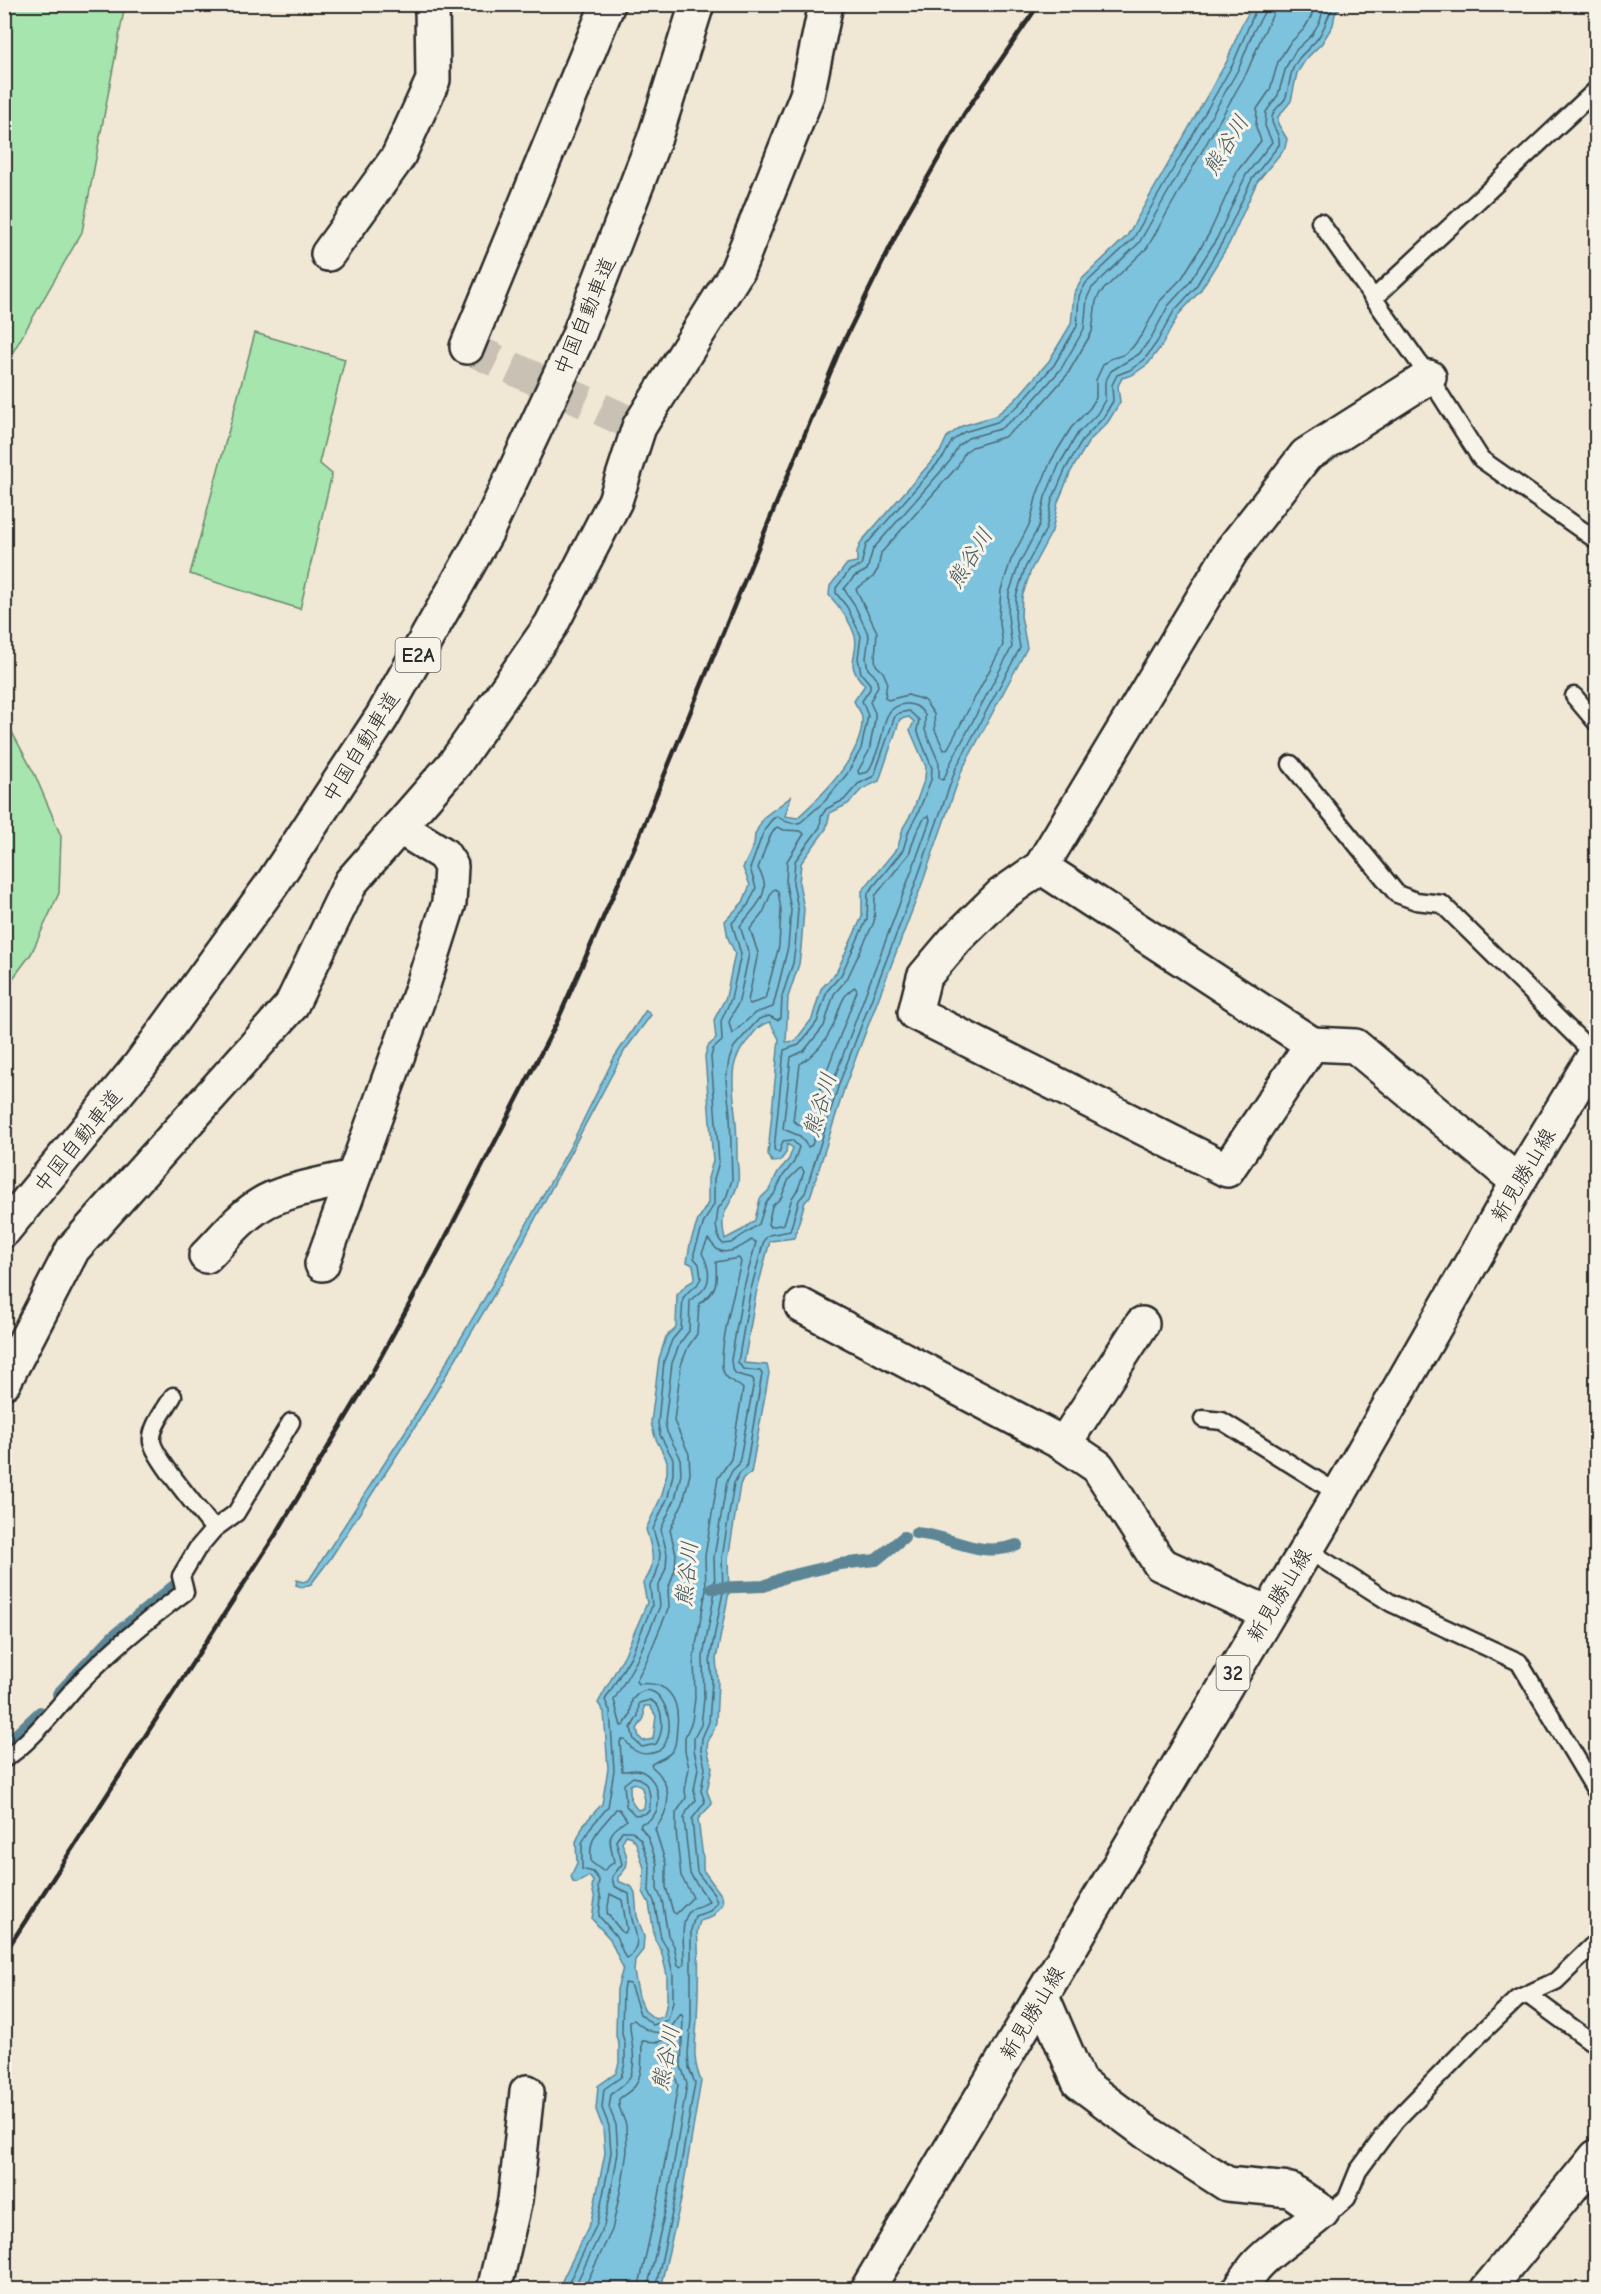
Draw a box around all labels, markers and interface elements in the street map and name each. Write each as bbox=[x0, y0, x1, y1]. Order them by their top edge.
water label: 熊谷川 bbox=[1197, 110, 1255, 180]
street label: 中国自動車道 bbox=[549, 253, 621, 379]
water label: 熊谷川 bbox=[941, 523, 999, 593]
road number: E2A bbox=[396, 638, 440, 672]
street label: 中国自動車道 bbox=[317, 687, 405, 807]
water label: 熊谷川 bbox=[798, 1070, 842, 1140]
street label: 中国自動車道 bbox=[29, 1084, 127, 1198]
street label: 新見勝山線 bbox=[1486, 1124, 1560, 1226]
water label: 熊谷川 bbox=[671, 1540, 703, 1608]
street label: 新見勝山線 bbox=[1242, 1544, 1316, 1646]
road number: 32 bbox=[1216, 1656, 1250, 1690]
street label: 新見勝山線 bbox=[995, 1962, 1069, 2064]
water label: 熊谷川 bbox=[647, 2023, 685, 2093]

